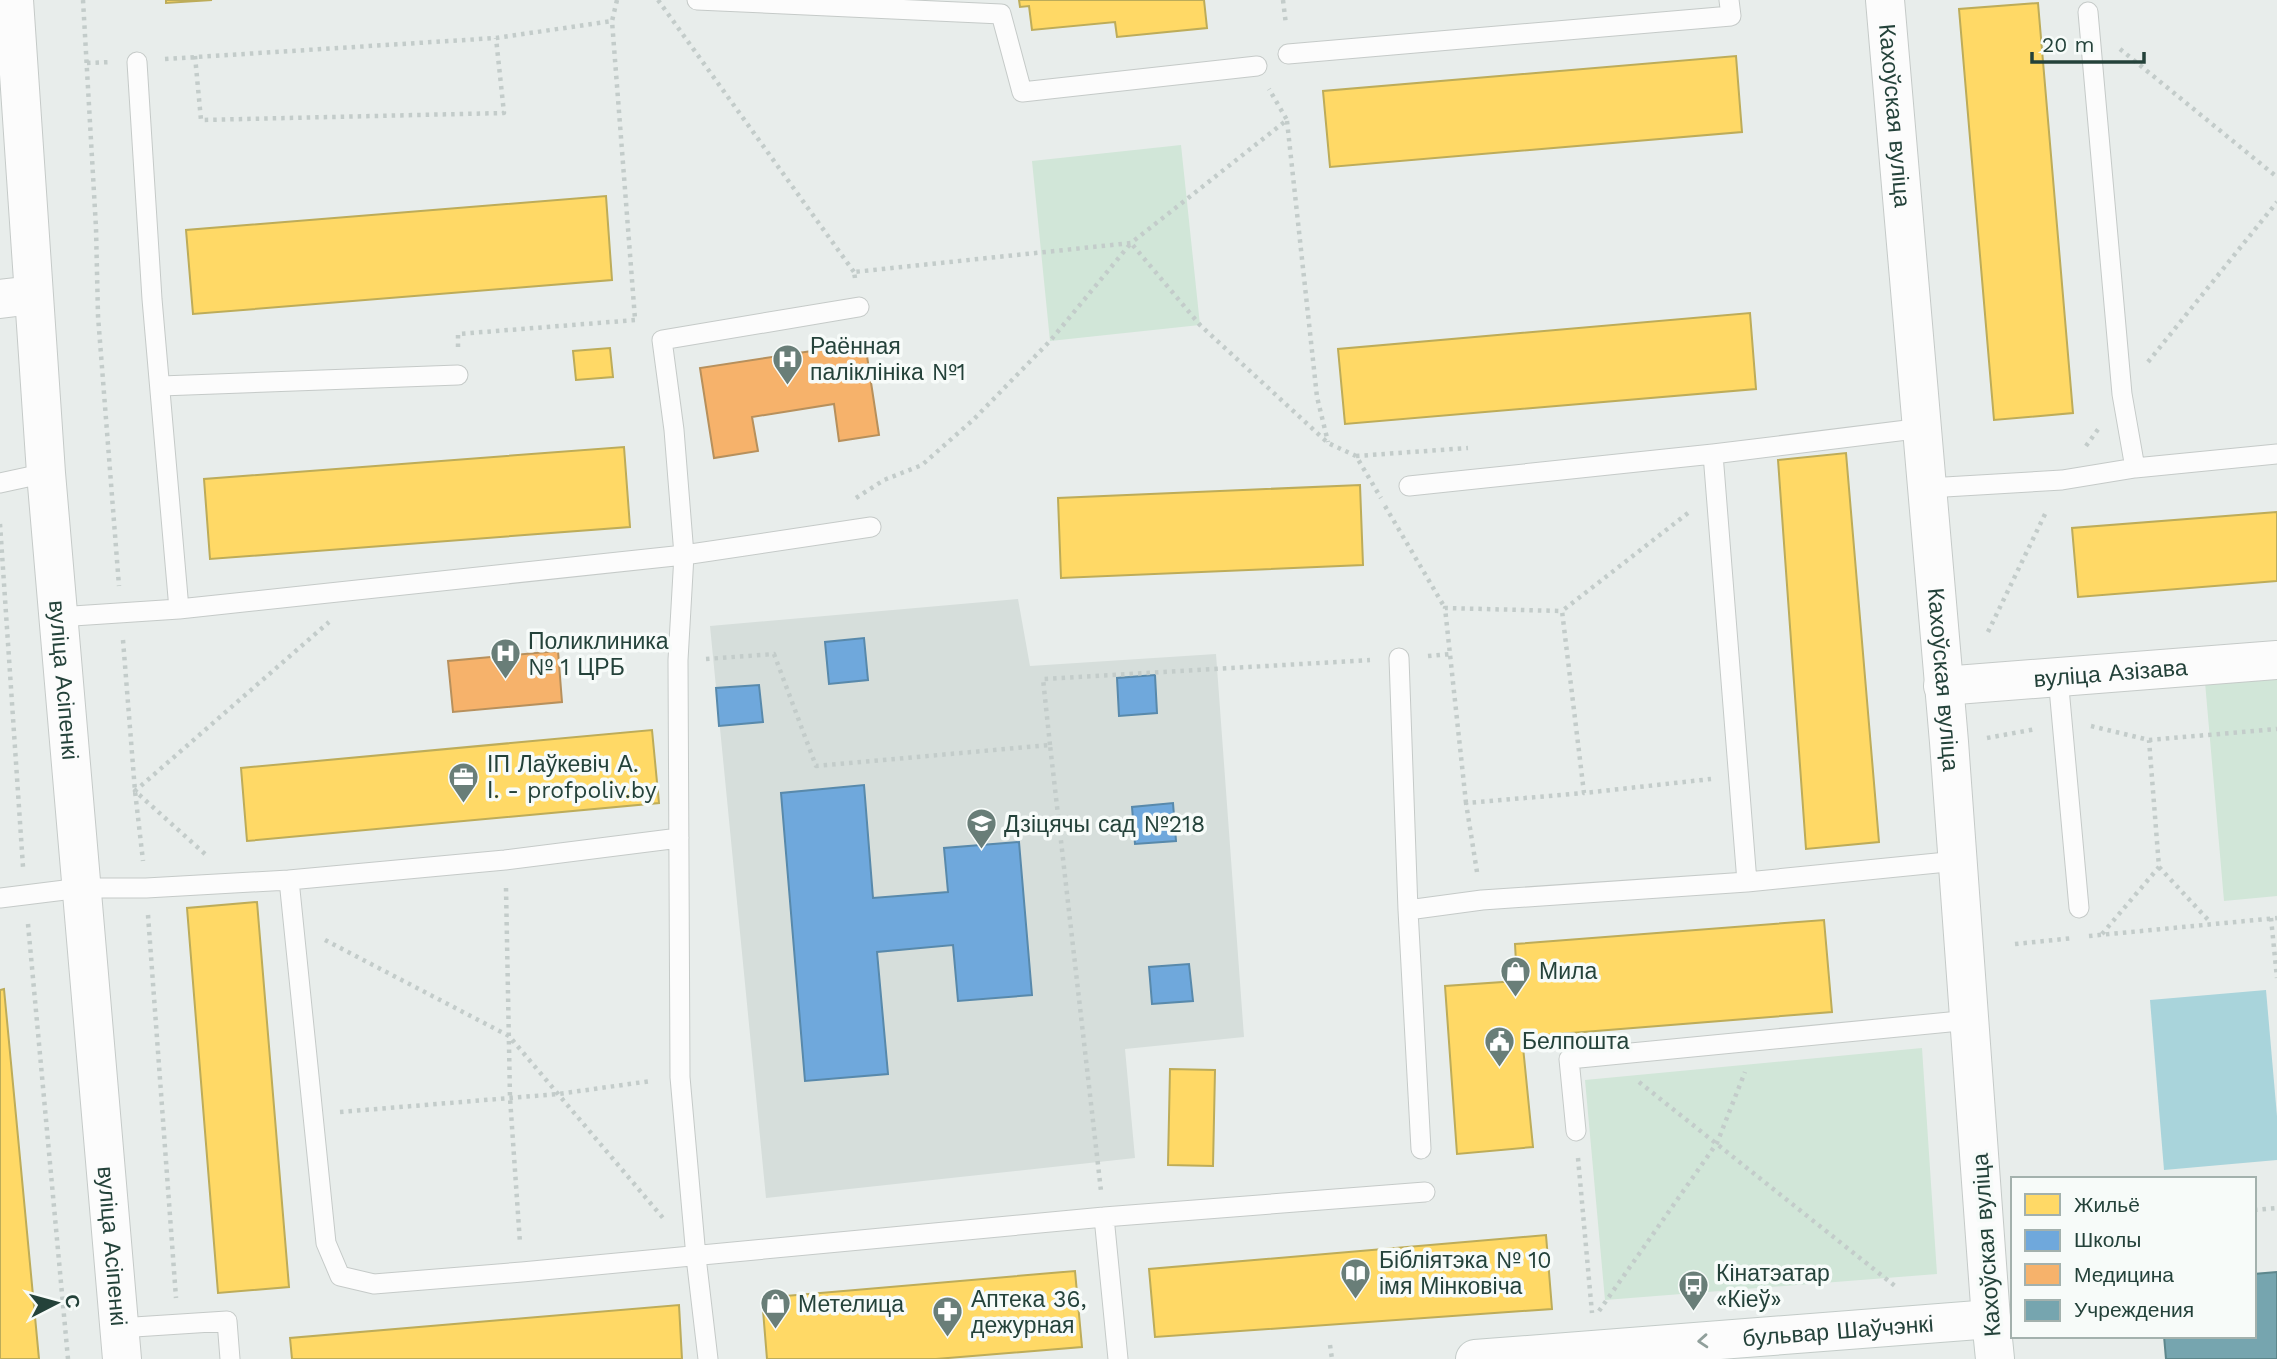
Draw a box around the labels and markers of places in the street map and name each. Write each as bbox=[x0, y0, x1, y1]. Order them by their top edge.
place label: Раённая паліклініка №1 bbox=[810, 333, 966, 386]
hospital icon: Раённая паліклініка №1 bbox=[770, 342, 804, 386]
place label: Поликлиника № 1 ЦРБ bbox=[528, 628, 669, 681]
hospital icon: Поликлиника № 1 ЦРБ bbox=[488, 637, 522, 681]
place label: ІП Лаўкевіч А. І. - profpoliv.by bbox=[487, 751, 657, 804]
office icon: ІП Лаўкевіч А. І. - profpoliv.by bbox=[447, 760, 481, 804]
school or university icon: Дзіцячы сад №218 bbox=[964, 807, 998, 851]
place label: Дзіцячы сад №218 bbox=[1004, 811, 1205, 838]
shop icon: Мила bbox=[1499, 954, 1533, 998]
place label: Мила bbox=[1539, 958, 1597, 985]
public building icon: Белпошта bbox=[1482, 1024, 1516, 1068]
place label: Белпошта bbox=[1522, 1028, 1630, 1055]
place label: Бібліятэка № 10 імя Мінковіча bbox=[1379, 1247, 1552, 1300]
library icon: Бібліятэка № 10 імя Мінковіча bbox=[1339, 1256, 1373, 1300]
place label: Кінатэатар «Кіеў» bbox=[1716, 1260, 1830, 1313]
bus stop icon: Кінатэатар «Кіеў» bbox=[1676, 1269, 1710, 1313]
place label: Аптека 36, дежурная bbox=[971, 1286, 1087, 1339]
shop icon: Метелица bbox=[758, 1287, 792, 1331]
place label: Метелица bbox=[798, 1291, 904, 1318]
pharmacy icon: Аптека 36, дежурная bbox=[931, 1295, 965, 1339]

